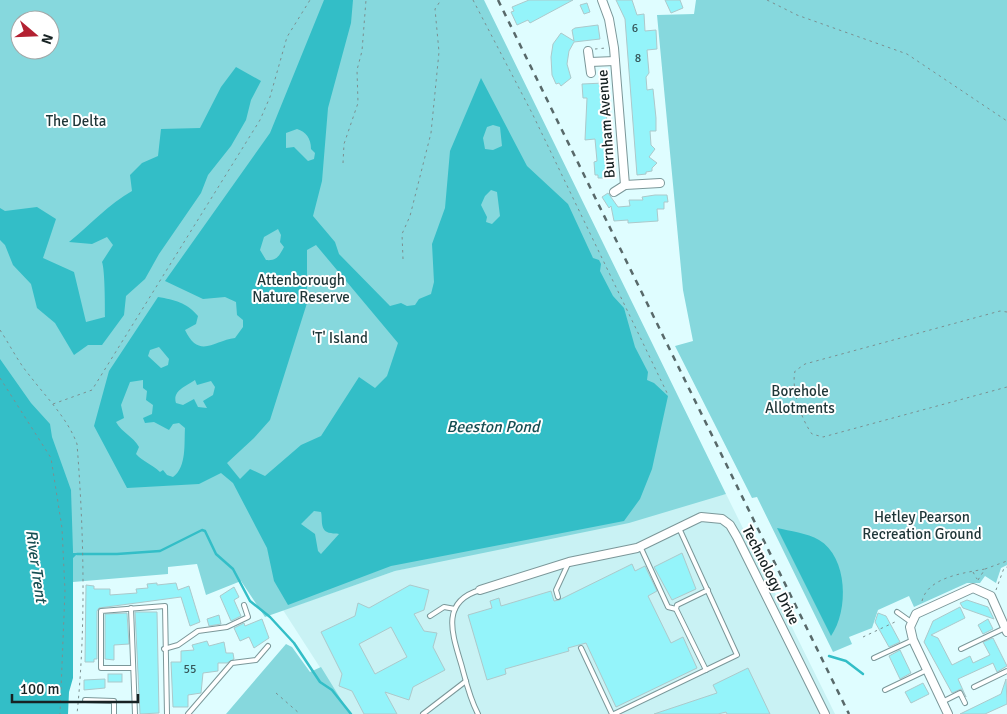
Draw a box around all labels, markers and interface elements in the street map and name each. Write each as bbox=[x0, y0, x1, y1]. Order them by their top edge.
north arrow bbox=[10, 10, 60, 60]
house number: 6 bbox=[632, 21, 638, 36]
text: N bbox=[37, 32, 56, 46]
house number: 8 bbox=[635, 51, 641, 66]
street label: Burnham Avenue bbox=[593, 69, 619, 179]
park label: The Delta bbox=[46, 112, 106, 130]
park label: Attenborough Nature Reserve bbox=[252, 271, 350, 306]
park label: 'T' Island bbox=[312, 329, 368, 347]
park label: Borehole Allotments bbox=[765, 382, 835, 417]
water label: Beeston Pond bbox=[447, 417, 542, 437]
park label: Hetley Pearson Recreation Ground bbox=[862, 508, 982, 543]
street label: Technology Drive bbox=[738, 522, 804, 628]
water label: River Trent bbox=[21, 528, 51, 606]
house number: 55 bbox=[184, 662, 196, 677]
scale bar bbox=[12, 672, 139, 704]
text: 100 m bbox=[20, 680, 60, 698]

